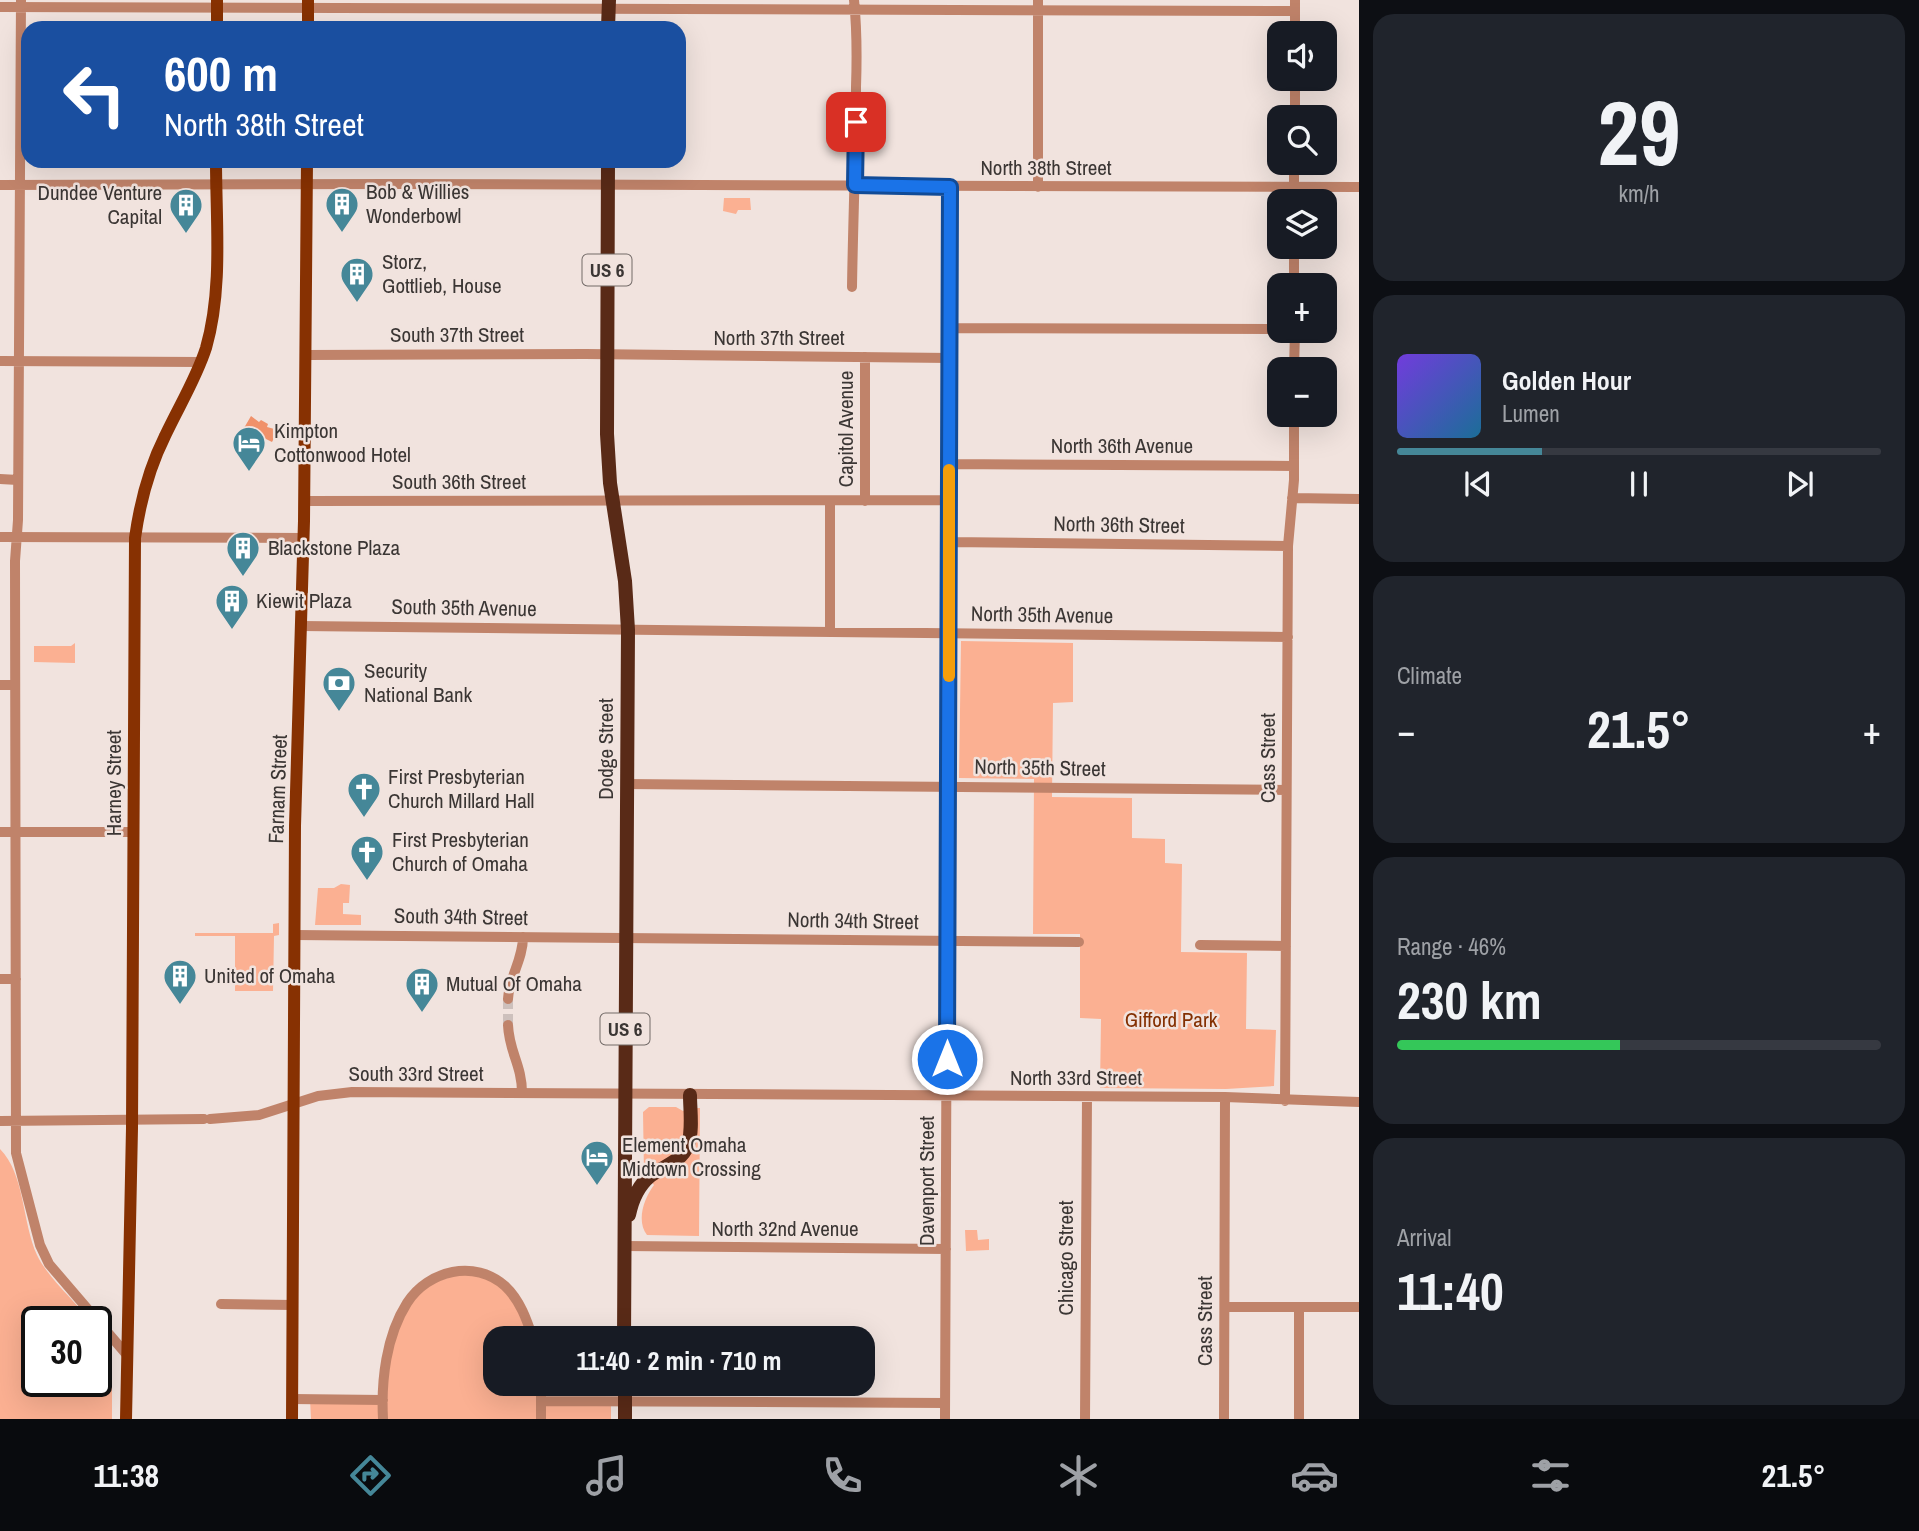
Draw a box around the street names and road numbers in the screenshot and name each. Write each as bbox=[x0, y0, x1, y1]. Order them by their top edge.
street label: North 38th Street bbox=[980, 153, 1112, 182]
road number: US 6 bbox=[582, 254, 632, 286]
street label: South 37th Street bbox=[390, 320, 524, 349]
street label: North 37th Street bbox=[713, 323, 845, 352]
street label: Capitol Avenue bbox=[831, 371, 860, 487]
street label: North 36th Avenue bbox=[1051, 431, 1193, 460]
street label: South 36th Street bbox=[392, 467, 526, 496]
street label: North 36th Street bbox=[1053, 509, 1185, 540]
street label: South 35th Avenue bbox=[391, 592, 537, 623]
street label: North 35th Avenue bbox=[971, 599, 1113, 630]
street label: Dodge Street bbox=[591, 698, 620, 800]
street label: Cass Street bbox=[1253, 713, 1282, 803]
street label: Harney Street bbox=[99, 730, 128, 836]
street label: Farnam Street bbox=[261, 734, 294, 844]
street label: North 35th Street bbox=[974, 752, 1106, 783]
street label: South 34th Street bbox=[394, 901, 528, 932]
street label: North 34th Street bbox=[787, 905, 919, 936]
road number: US 6 bbox=[600, 1014, 650, 1044]
street label: South 33rd Street bbox=[349, 1059, 484, 1088]
street label: North 33rd Street bbox=[1010, 1063, 1142, 1092]
street label: Davenport Street bbox=[912, 1116, 941, 1246]
street label: Chicago Street bbox=[1051, 1200, 1080, 1315]
street label: North 32nd Avenue bbox=[711, 1214, 859, 1243]
street label: Cass Street bbox=[1190, 1276, 1219, 1366]

